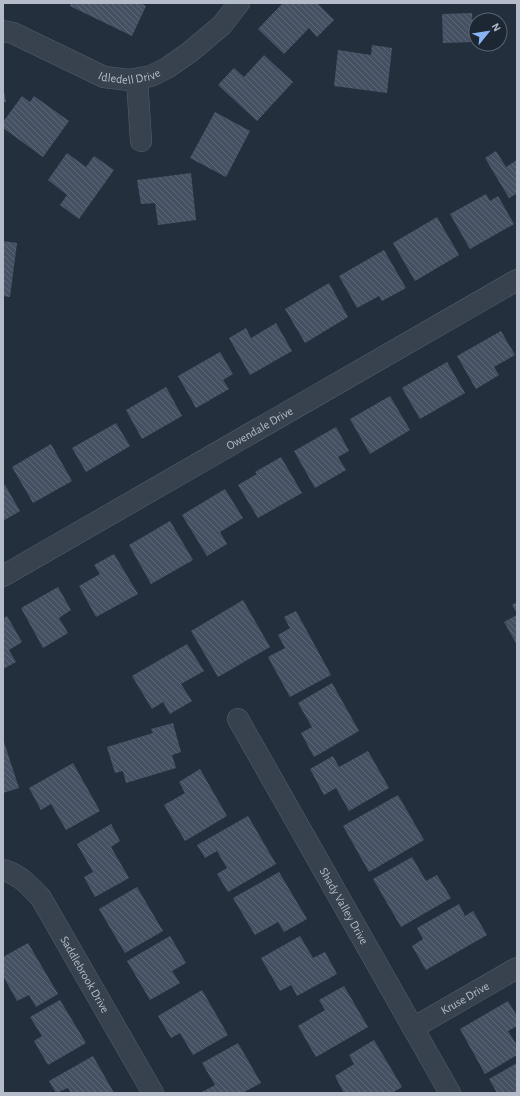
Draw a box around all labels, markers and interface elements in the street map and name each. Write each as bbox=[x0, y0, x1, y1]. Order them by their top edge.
north arrow bbox=[468, 12, 508, 52]
text: N bbox=[490, 21, 503, 33]
street label: Idledell Drive bbox=[96, 66, 162, 86]
street label: Owendale Drive bbox=[224, 404, 295, 452]
street label: Shady Valley Drive bbox=[318, 866, 370, 946]
street label: Saddlebrook Drive bbox=[58, 934, 112, 1015]
street label: Kruse Drive bbox=[439, 979, 491, 1017]

